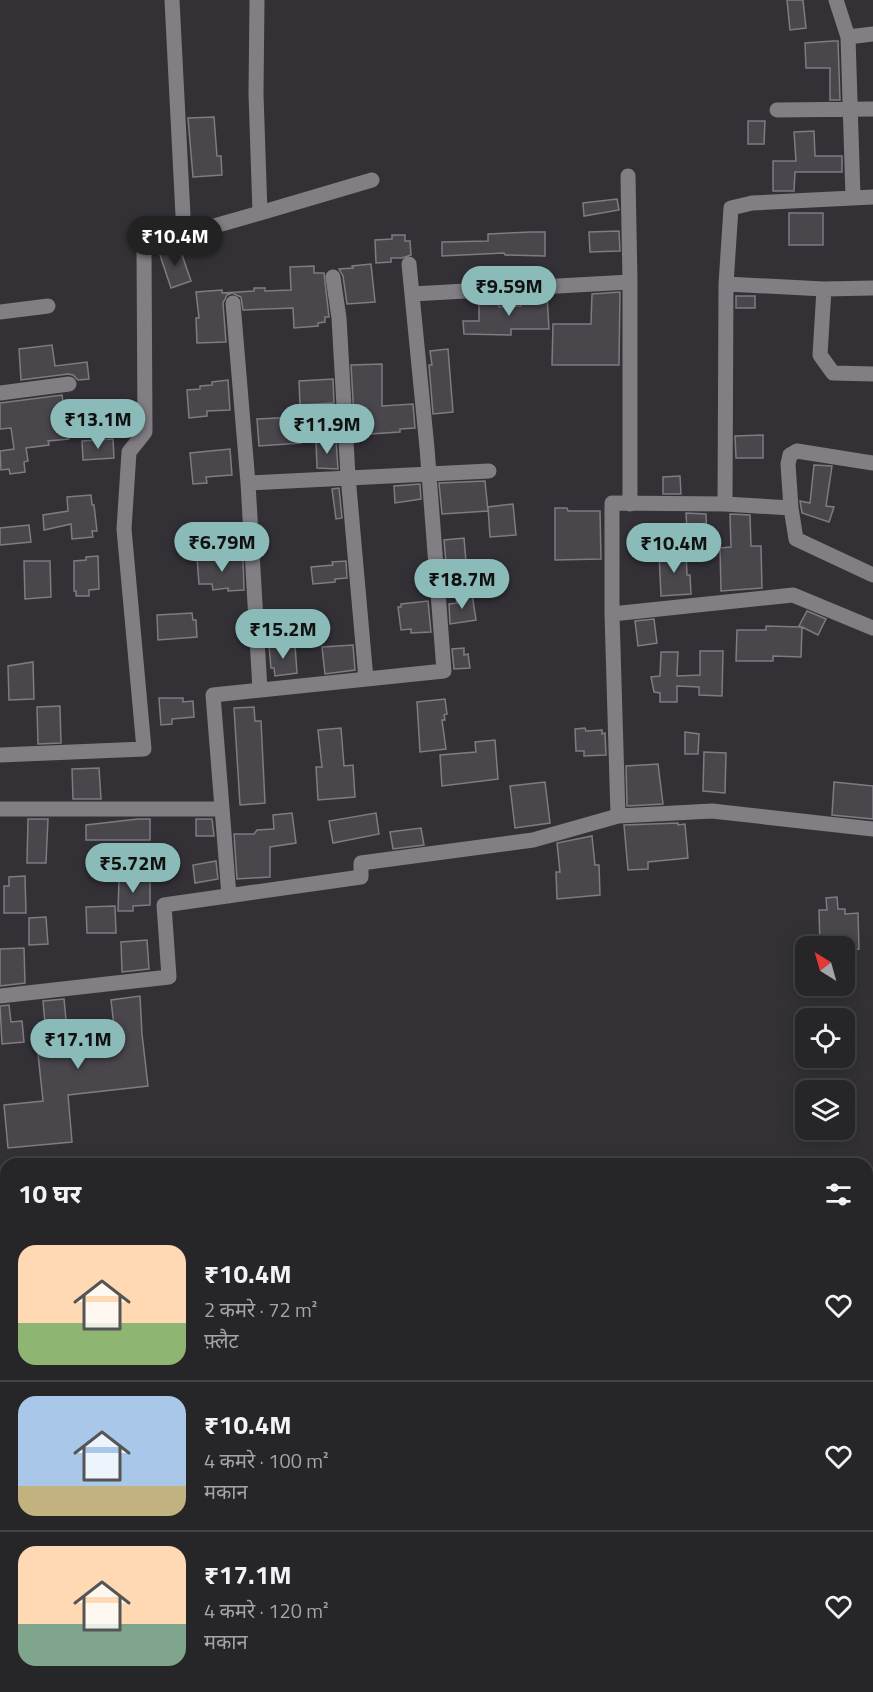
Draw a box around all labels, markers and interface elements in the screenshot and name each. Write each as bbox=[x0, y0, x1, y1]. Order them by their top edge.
pin: ₹10.4M bbox=[126, 216, 224, 267]
text: ₹10.4M bbox=[141, 220, 209, 251]
pin: ₹9.59M bbox=[460, 266, 558, 317]
text: ₹9.59M bbox=[475, 270, 543, 301]
pin: ₹13.1M bbox=[49, 399, 147, 450]
text: ₹13.1M bbox=[64, 403, 132, 434]
pin: ₹11.9M bbox=[278, 404, 376, 455]
text: ₹11.9M bbox=[293, 408, 361, 439]
pin: ₹6.79M bbox=[173, 522, 271, 573]
pin: ₹10.4M bbox=[625, 523, 723, 574]
text: ₹6.79M bbox=[188, 526, 256, 557]
text: ₹10.4M bbox=[640, 527, 708, 558]
pin: ₹18.7M bbox=[413, 559, 511, 610]
text: ₹18.7M bbox=[428, 563, 496, 594]
pin: ₹15.2M bbox=[234, 609, 332, 660]
text: ₹15.2M bbox=[249, 613, 317, 644]
pin: ₹5.72M bbox=[84, 843, 182, 894]
text: ₹5.72M bbox=[99, 847, 167, 878]
north arrow bbox=[795, 936, 855, 996]
map controls bbox=[795, 936, 855, 1140]
button: locate bbox=[795, 1008, 855, 1068]
pin: ₹17.1M bbox=[29, 1019, 127, 1070]
text: ₹17.1M bbox=[44, 1023, 112, 1054]
button: layers bbox=[795, 1080, 855, 1140]
text: 10 घर bbox=[18, 1174, 81, 1213]
icon: filters bbox=[822, 1178, 855, 1211]
text: ₹10.4M bbox=[204, 1254, 292, 1293]
icon: home bbox=[66, 1269, 138, 1341]
icon: heart bbox=[822, 1289, 855, 1322]
text: 2 कमरे · 72 m² bbox=[204, 1294, 317, 1325]
text: फ़्लैट bbox=[204, 1325, 239, 1356]
text: ₹10.4M bbox=[204, 1405, 292, 1444]
icon: home bbox=[66, 1420, 138, 1492]
icon: heart bbox=[822, 1440, 855, 1473]
text: 4 कमरे · 100 m² bbox=[204, 1445, 329, 1476]
text: मकान bbox=[204, 1476, 248, 1507]
text: ₹17.1M bbox=[204, 1555, 292, 1594]
icon: home bbox=[66, 1570, 138, 1642]
icon: heart bbox=[822, 1590, 855, 1623]
text: 4 कमरे · 120 m² bbox=[204, 1595, 329, 1626]
text: मकान bbox=[204, 1626, 248, 1657]

